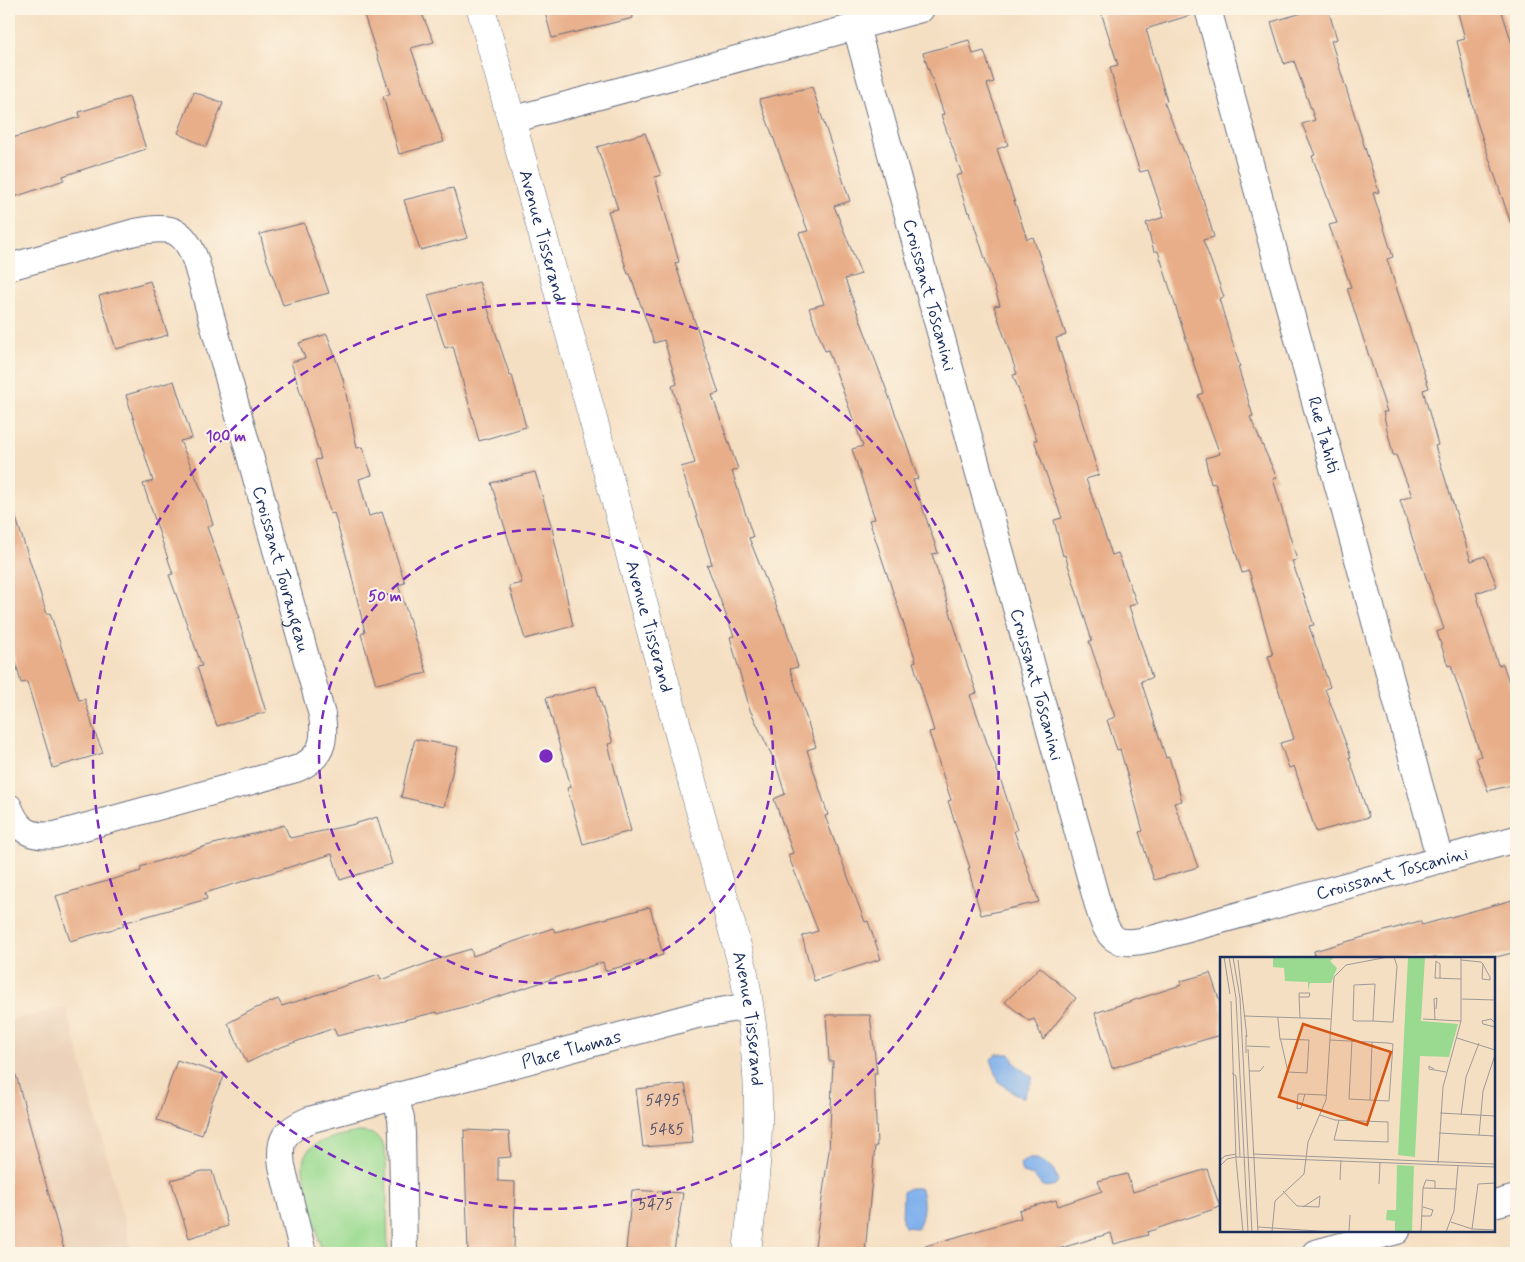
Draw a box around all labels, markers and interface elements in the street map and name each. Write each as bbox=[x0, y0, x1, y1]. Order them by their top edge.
street label: Avenue Tisserand bbox=[512, 167, 571, 305]
street label: Croissant Toscanini bbox=[897, 217, 961, 374]
street label: Rue Tahiti bbox=[1301, 394, 1345, 476]
text: 100 m bbox=[206, 427, 246, 447]
street label: Croissant Tourangeau bbox=[246, 484, 315, 656]
street label: Avenue Tisserand bbox=[619, 558, 678, 695]
text: 50 m bbox=[368, 587, 402, 607]
street label: Croissant Toscanini bbox=[1004, 606, 1069, 763]
centre of rings bbox=[537, 747, 555, 765]
street label: Croissant Toscanini bbox=[1314, 842, 1471, 906]
street label: Avenue Tisserand bbox=[726, 949, 769, 1087]
inset map bbox=[1220, 957, 1495, 1232]
street label: Place Thomas bbox=[519, 1025, 624, 1075]
house number: 5495 bbox=[646, 1091, 681, 1111]
house number: 5485 bbox=[649, 1120, 685, 1140]
house number: 5475 bbox=[638, 1195, 674, 1215]

